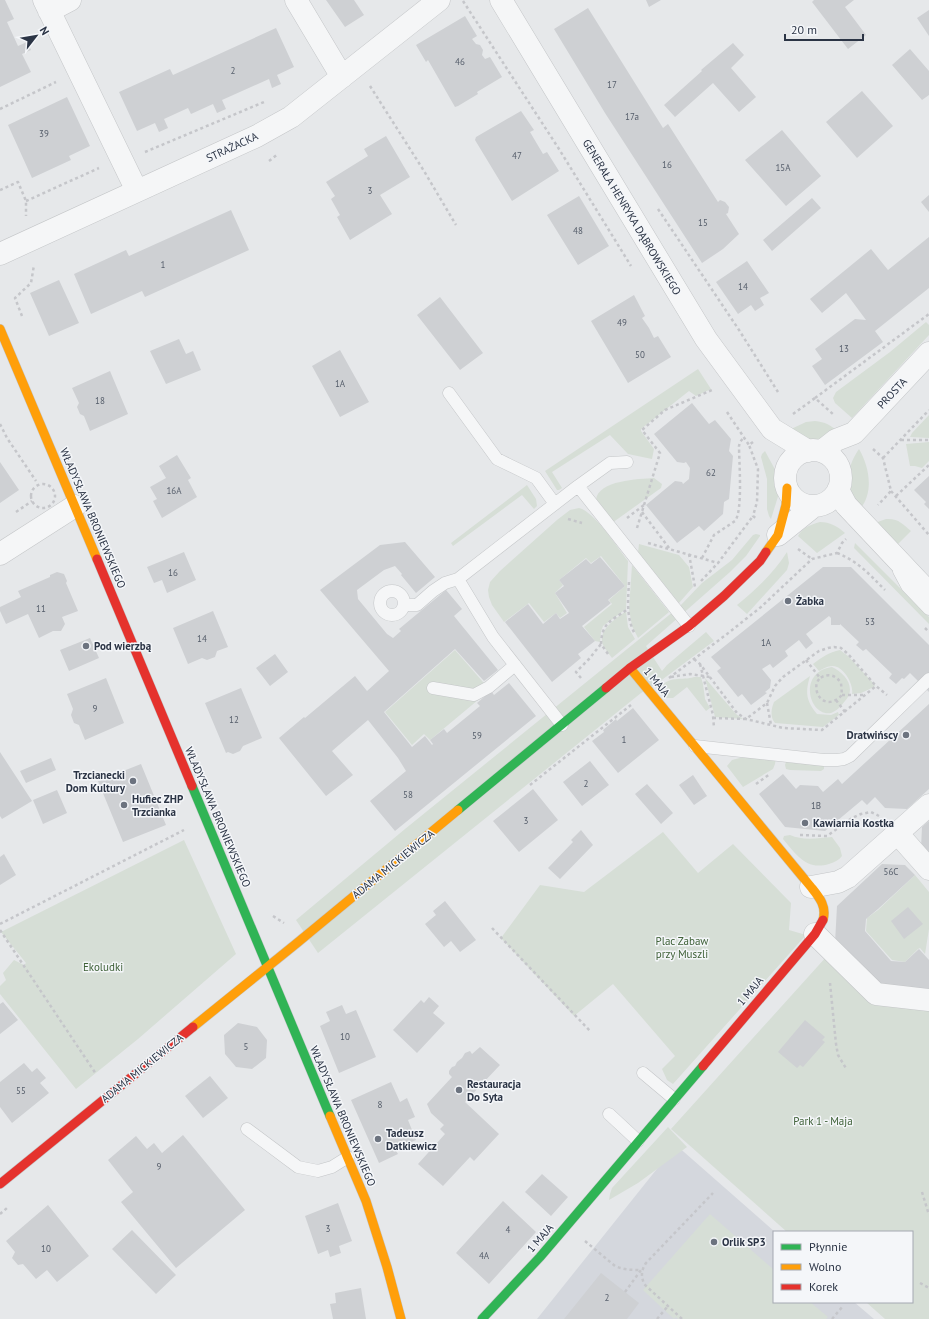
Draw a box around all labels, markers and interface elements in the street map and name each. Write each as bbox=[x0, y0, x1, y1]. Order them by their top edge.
north arrow bbox=[16, 16, 56, 56]
scale bar bbox=[785, 16, 863, 42]
text: 20 m bbox=[791, 22, 817, 37]
text: N bbox=[37, 24, 52, 38]
house number: 46 bbox=[455, 56, 465, 67]
house number: 2 bbox=[231, 65, 236, 76]
house number: 17 bbox=[607, 79, 617, 90]
house number: 17a bbox=[625, 111, 639, 122]
house number: 39 bbox=[39, 128, 49, 139]
street label: STRAŻACKA bbox=[204, 129, 261, 165]
street label: GENERAŁA HENRYKA DĄBROWSKIEGO bbox=[580, 136, 684, 298]
house number: 47 bbox=[512, 150, 522, 161]
house number: 16 bbox=[662, 159, 672, 170]
house number: 15A bbox=[775, 162, 791, 173]
house number: 3 bbox=[368, 185, 373, 196]
house number: 15 bbox=[698, 217, 708, 228]
house number: 48 bbox=[573, 225, 583, 236]
house number: 1 bbox=[161, 259, 166, 270]
house number: 14 bbox=[738, 281, 748, 292]
house number: 49 bbox=[617, 317, 627, 328]
house number: 13 bbox=[839, 343, 849, 354]
house number: 50 bbox=[635, 349, 645, 360]
street label: PROSTA bbox=[874, 374, 910, 411]
house number: 1A bbox=[335, 378, 346, 389]
house number: 18 bbox=[95, 395, 105, 406]
street label: WŁADYSŁAWA BRONIEWSKIEGO bbox=[57, 446, 129, 590]
house number: 62 bbox=[706, 467, 716, 478]
house number: 16A bbox=[166, 485, 182, 496]
house number: 16 bbox=[168, 567, 178, 578]
place label: Żabka bbox=[796, 594, 824, 608]
marker: Żabka bbox=[783, 596, 793, 606]
house number: 11 bbox=[36, 603, 46, 614]
house number: 53 bbox=[865, 616, 875, 627]
house number: 14 bbox=[197, 633, 207, 644]
house number: 1A bbox=[761, 637, 772, 648]
place label: Pod wierzbą bbox=[94, 639, 152, 653]
marker: Pod wierzbą bbox=[81, 641, 91, 651]
street label: 1 MAJA bbox=[641, 664, 673, 700]
house number: 9 bbox=[93, 703, 98, 714]
house number: 12 bbox=[229, 714, 239, 725]
place label: Dratwińscy bbox=[847, 728, 899, 742]
house number: 59 bbox=[472, 730, 482, 741]
marker: Dratwińscy bbox=[901, 730, 911, 740]
house number: 1 bbox=[622, 734, 627, 745]
street label: WŁADYSŁAWA BRONIEWSKIEGO bbox=[182, 745, 254, 889]
place label: Trzcianecki Dom Kultury bbox=[66, 768, 126, 795]
marker: Trzcianecki Dom Kultury bbox=[128, 776, 138, 786]
house number: 2 bbox=[584, 778, 589, 789]
house number: 58 bbox=[403, 789, 413, 800]
place label: Hufiec ZHP Trzcianka bbox=[132, 792, 184, 819]
marker: Hufiec ZHP Trzcianka bbox=[119, 800, 129, 810]
house number: 1B bbox=[811, 800, 821, 811]
house number: 3 bbox=[524, 815, 529, 826]
place label: Kawiarnia Kostka bbox=[813, 816, 894, 830]
marker: Kawiarnia Kostka bbox=[800, 818, 810, 828]
street label: ADAMA MICKIEWICZA bbox=[349, 826, 437, 902]
house number: 56C bbox=[884, 866, 898, 877]
park label: Plac Zabaw przy Muszli bbox=[656, 934, 708, 961]
park label: Ekoludki bbox=[83, 960, 123, 974]
street label: 1 MAJA bbox=[734, 973, 767, 1008]
street label: ADAMA MICKIEWICZA bbox=[98, 1030, 186, 1106]
house number: 10 bbox=[340, 1031, 350, 1042]
house number: 5 bbox=[244, 1041, 249, 1052]
street label: WŁADYSŁAWA BRONIEWSKIEGO bbox=[307, 1044, 379, 1188]
place label: Restauracja Do Syta bbox=[467, 1077, 521, 1104]
house number: 55 bbox=[16, 1085, 26, 1096]
marker: Restauracja Do Syta bbox=[454, 1085, 464, 1095]
house number: 8 bbox=[378, 1099, 383, 1110]
park label: Park 1 - Maja bbox=[793, 1114, 853, 1128]
place label: Tadeusz Datkiewicz bbox=[386, 1126, 437, 1153]
marker: Tadeusz Datkiewicz bbox=[373, 1134, 383, 1144]
house number: 9 bbox=[157, 1161, 162, 1172]
street label: 1 MAJA bbox=[524, 1220, 557, 1255]
house number: 3 bbox=[326, 1223, 331, 1234]
house number: 4 bbox=[506, 1224, 511, 1235]
legend bbox=[773, 1231, 913, 1303]
place label: Orlik SP3 bbox=[722, 1235, 766, 1249]
marker: Orlik SP3 bbox=[709, 1237, 719, 1247]
text: Płynnie bbox=[809, 1239, 847, 1254]
house number: 10 bbox=[41, 1243, 51, 1254]
house number: 4A bbox=[479, 1250, 490, 1261]
text: Wolno bbox=[809, 1259, 841, 1274]
text: Korek bbox=[809, 1279, 838, 1294]
house number: 2 bbox=[605, 1292, 610, 1303]

